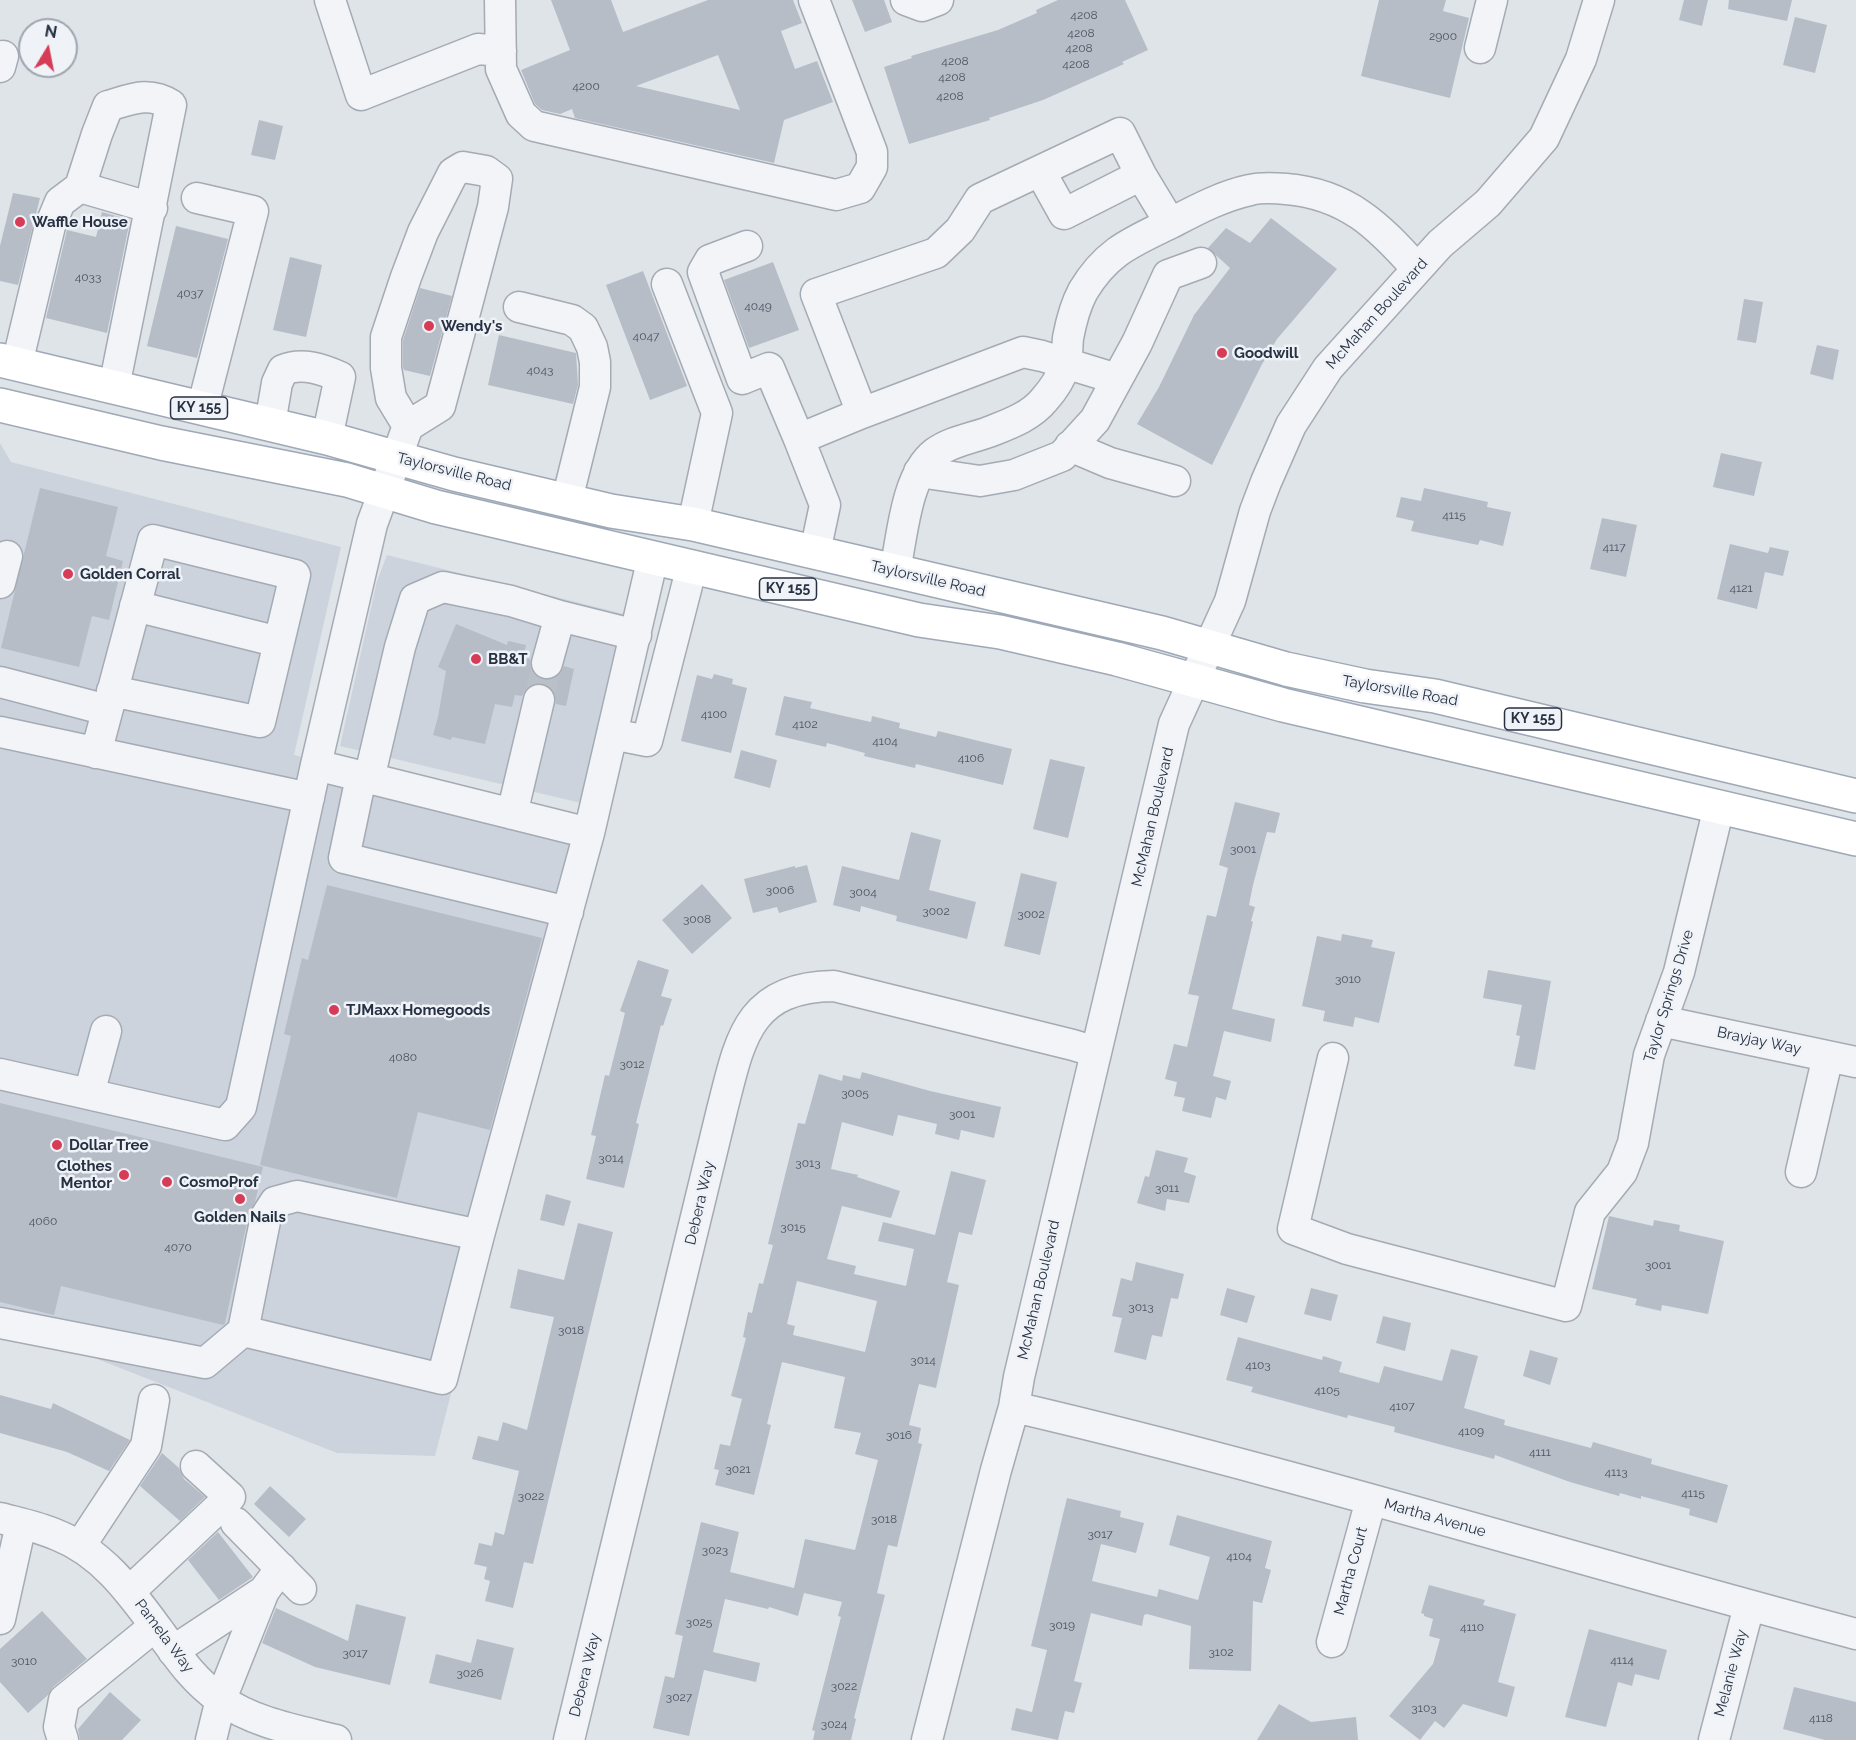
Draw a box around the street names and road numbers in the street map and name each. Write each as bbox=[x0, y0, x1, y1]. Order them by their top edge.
street label: McMahan Boulevard bbox=[1323, 255, 1431, 373]
road number: KY 155 bbox=[170, 397, 228, 419]
street label: Taylorsville Road bbox=[395, 449, 513, 495]
street label: Taylorsville Road bbox=[869, 557, 987, 601]
road number: KY 155 bbox=[760, 578, 816, 600]
street label: Taylorsville Road bbox=[1341, 672, 1459, 710]
road number: KY 155 bbox=[1504, 708, 1562, 730]
street label: McMahan Boulevard bbox=[1128, 745, 1178, 889]
street label: Taylor Springs Drive bbox=[1640, 928, 1698, 1064]
street label: Brayjay Way bbox=[1715, 1023, 1803, 1059]
street label: Debera Way bbox=[682, 1159, 718, 1247]
street label: McMahan Boulevard bbox=[1014, 1218, 1064, 1362]
street label: Martha Avenue bbox=[1382, 1495, 1488, 1541]
street label: Martha Court bbox=[1331, 1525, 1371, 1617]
street label: Pamela Way bbox=[131, 1596, 197, 1676]
street label: Melanie Way bbox=[1711, 1627, 1751, 1719]
street label: Debera Way bbox=[566, 1631, 604, 1719]

